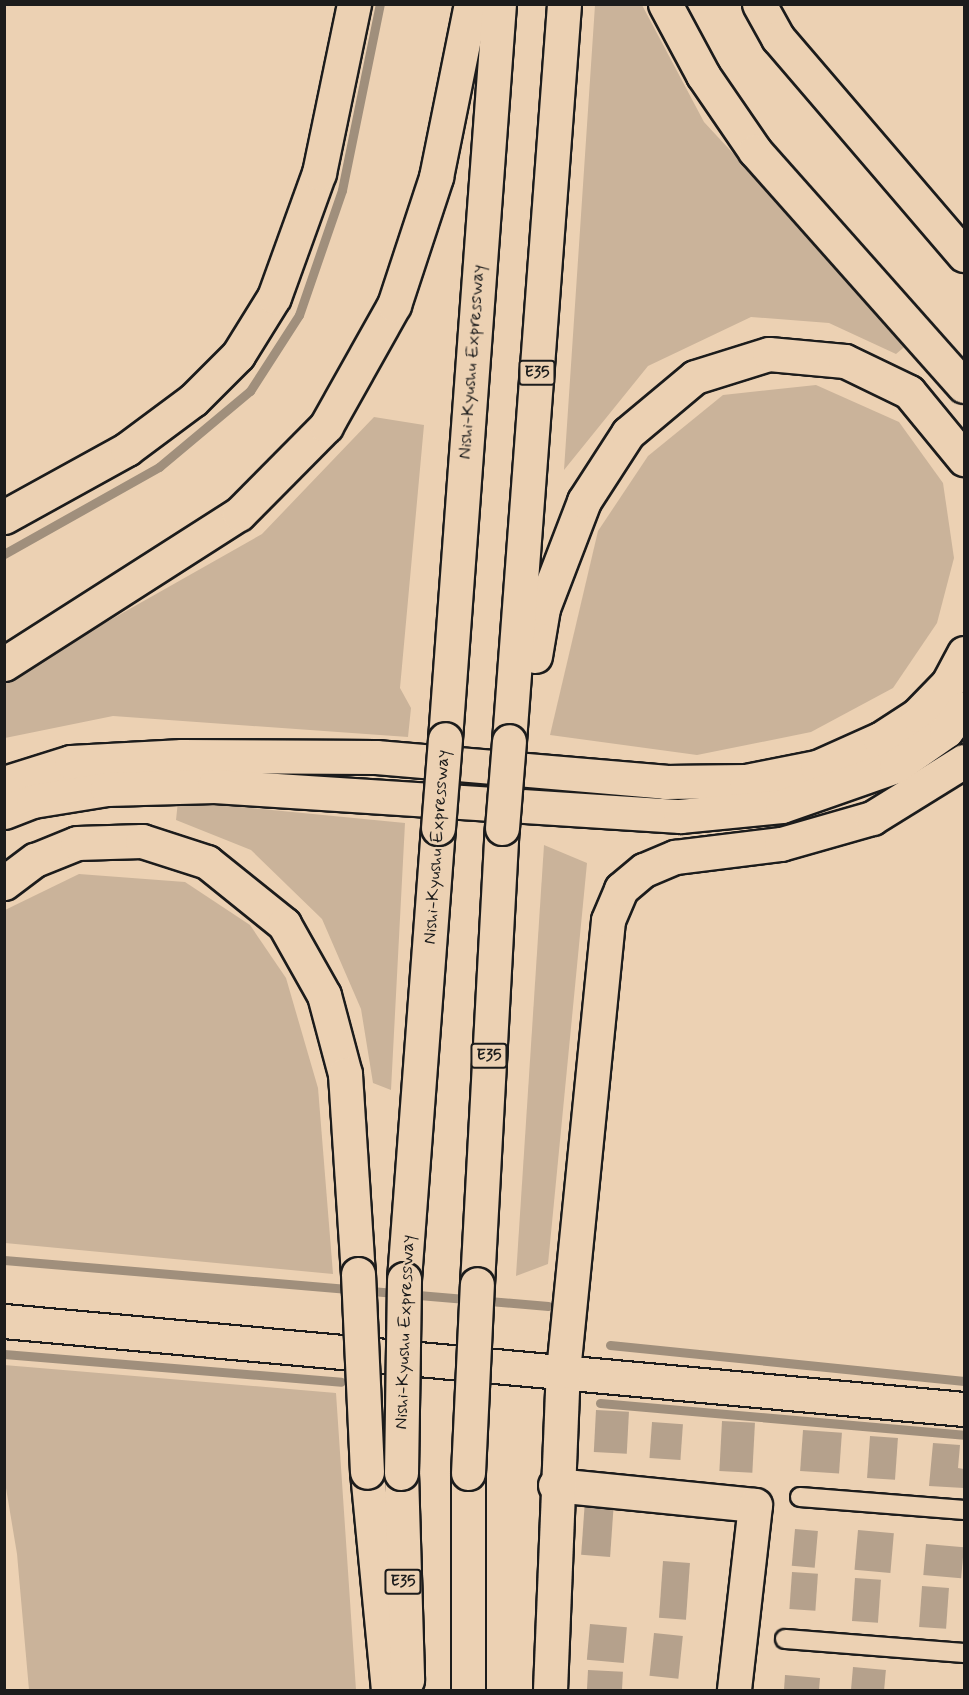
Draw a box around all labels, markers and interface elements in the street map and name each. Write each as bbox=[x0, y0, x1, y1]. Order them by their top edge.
street label: Nishi-Kyushu Expressway bbox=[454, 264, 490, 460]
road number: E35 bbox=[518, 360, 556, 386]
street label: Nishi-Kyushu Expressway bbox=[419, 749, 455, 945]
road number: E35 bbox=[470, 1043, 508, 1069]
street label: Nishi-Kyushu Expressway bbox=[391, 1234, 419, 1430]
road number: E35 bbox=[384, 1569, 422, 1595]

